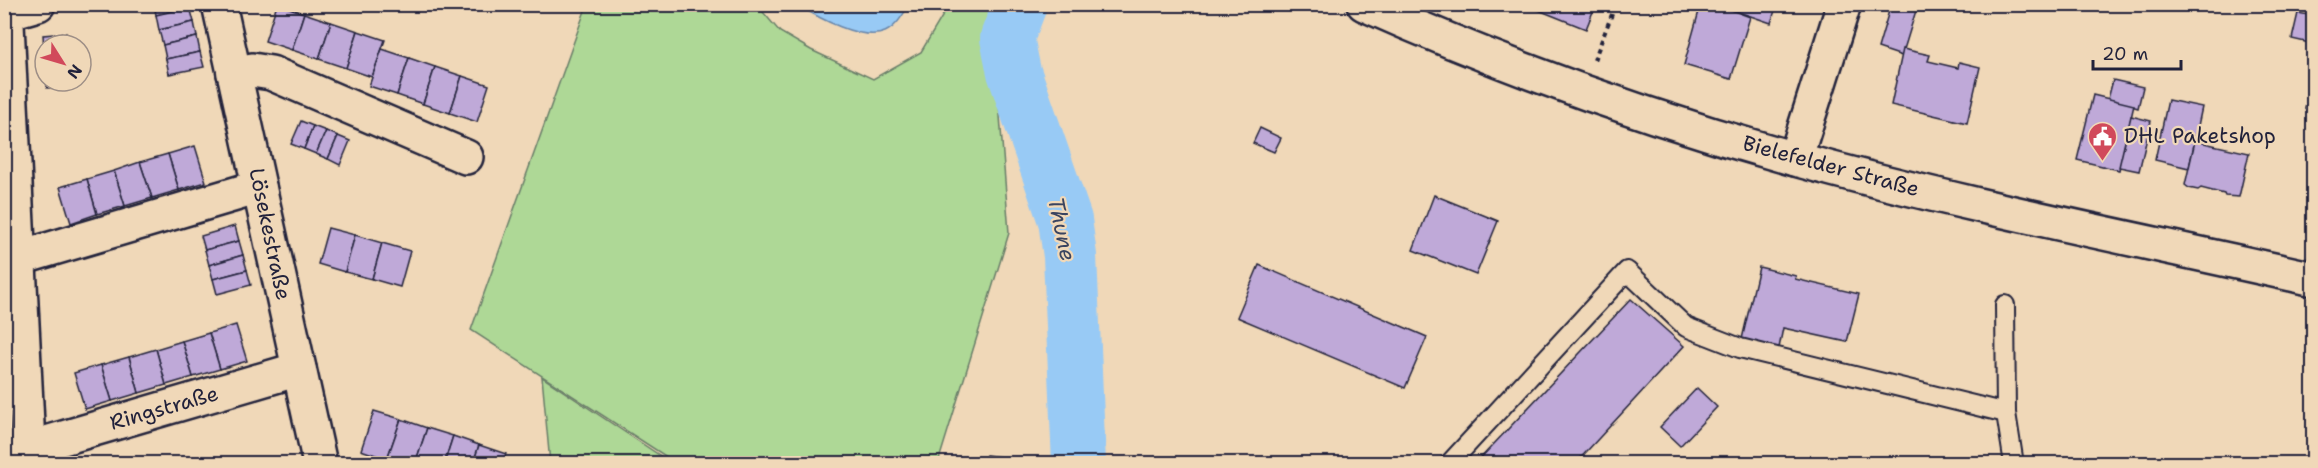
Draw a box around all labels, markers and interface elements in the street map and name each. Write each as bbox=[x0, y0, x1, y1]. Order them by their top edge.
north arrow bbox=[33, 33, 93, 93]
scale bar bbox=[2093, 33, 2182, 71]
text: 20 m bbox=[2102, 42, 2148, 66]
text: N bbox=[62, 60, 87, 83]
public building icon: DHL Paketshop bbox=[2087, 120, 2119, 162]
place label: DHL Paketshop bbox=[2124, 122, 2276, 150]
street label: Bielefelder Straße bbox=[1740, 129, 1922, 203]
street label: Lösekestraße bbox=[242, 165, 298, 303]
water label: Thune bbox=[1041, 194, 1083, 264]
street label: Ringstraße bbox=[106, 379, 222, 437]

